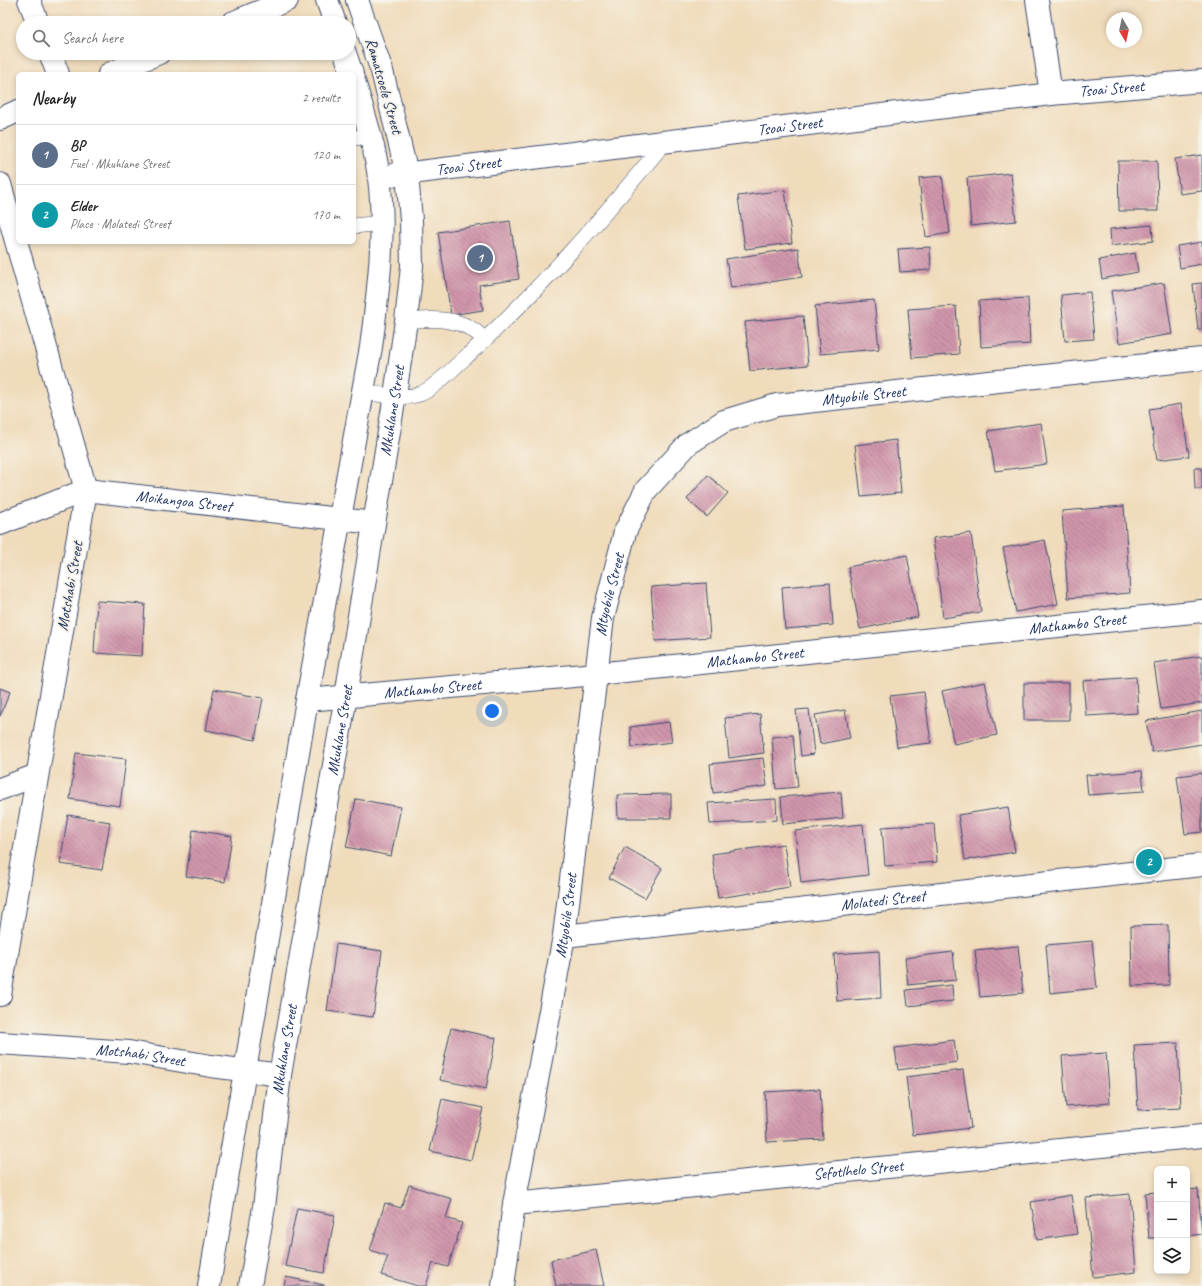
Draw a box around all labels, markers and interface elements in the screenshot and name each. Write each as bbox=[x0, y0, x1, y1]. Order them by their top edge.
north arrow bbox=[1106, 12, 1142, 48]
search box bbox=[16, 16, 356, 60]
icon: search bbox=[30, 27, 52, 49]
text: Search here bbox=[62, 29, 123, 48]
street label: Ramatsoele Street bbox=[361, 36, 408, 138]
street label: Tsoai Street bbox=[1078, 76, 1147, 102]
text: Nearby bbox=[32, 88, 75, 109]
text: 2 results bbox=[302, 90, 340, 106]
street label: Tsoai Street bbox=[756, 112, 825, 140]
text: BP bbox=[70, 137, 85, 156]
text: 1 bbox=[42, 147, 48, 163]
text: 120 m bbox=[312, 147, 340, 163]
street label: Tsoai Street bbox=[435, 152, 504, 180]
text: Fuel · Mkuhlane Street bbox=[70, 156, 170, 172]
text: Elder bbox=[70, 197, 97, 216]
text: 2 bbox=[42, 207, 48, 223]
text: 170 m bbox=[312, 207, 340, 223]
text: Place · Molatedi Street bbox=[70, 216, 170, 232]
pin: 1 bbox=[467, 243, 493, 273]
street label: Mkuhlane Street bbox=[375, 363, 409, 457]
street label: Mtyobile Street bbox=[821, 381, 908, 410]
street label: Moikangoa Street bbox=[135, 486, 236, 517]
street label: Motshabi Street bbox=[52, 538, 88, 632]
street label: Mtyobile Street bbox=[591, 549, 630, 637]
street label: Mathambo Street bbox=[1028, 609, 1128, 639]
street label: Mathambo Street bbox=[705, 642, 806, 672]
street label: Mathambo Street bbox=[383, 674, 484, 703]
street label: Mkuhlane Street bbox=[322, 682, 358, 777]
your location bbox=[482, 701, 502, 721]
pin: 2 bbox=[1136, 847, 1162, 877]
street label: Mtyobile Street bbox=[550, 871, 582, 959]
street label: Molatedi Street bbox=[840, 886, 929, 915]
street label: Mkuhlane Street bbox=[268, 1001, 302, 1096]
street label: Motshabi Street bbox=[95, 1040, 188, 1072]
street label: Sefotlhelo Street bbox=[812, 1155, 906, 1184]
map controls bbox=[1154, 1166, 1190, 1274]
button: + bbox=[1154, 1166, 1190, 1202]
button: − bbox=[1154, 1202, 1190, 1238]
button: layers bbox=[1154, 1238, 1190, 1274]

